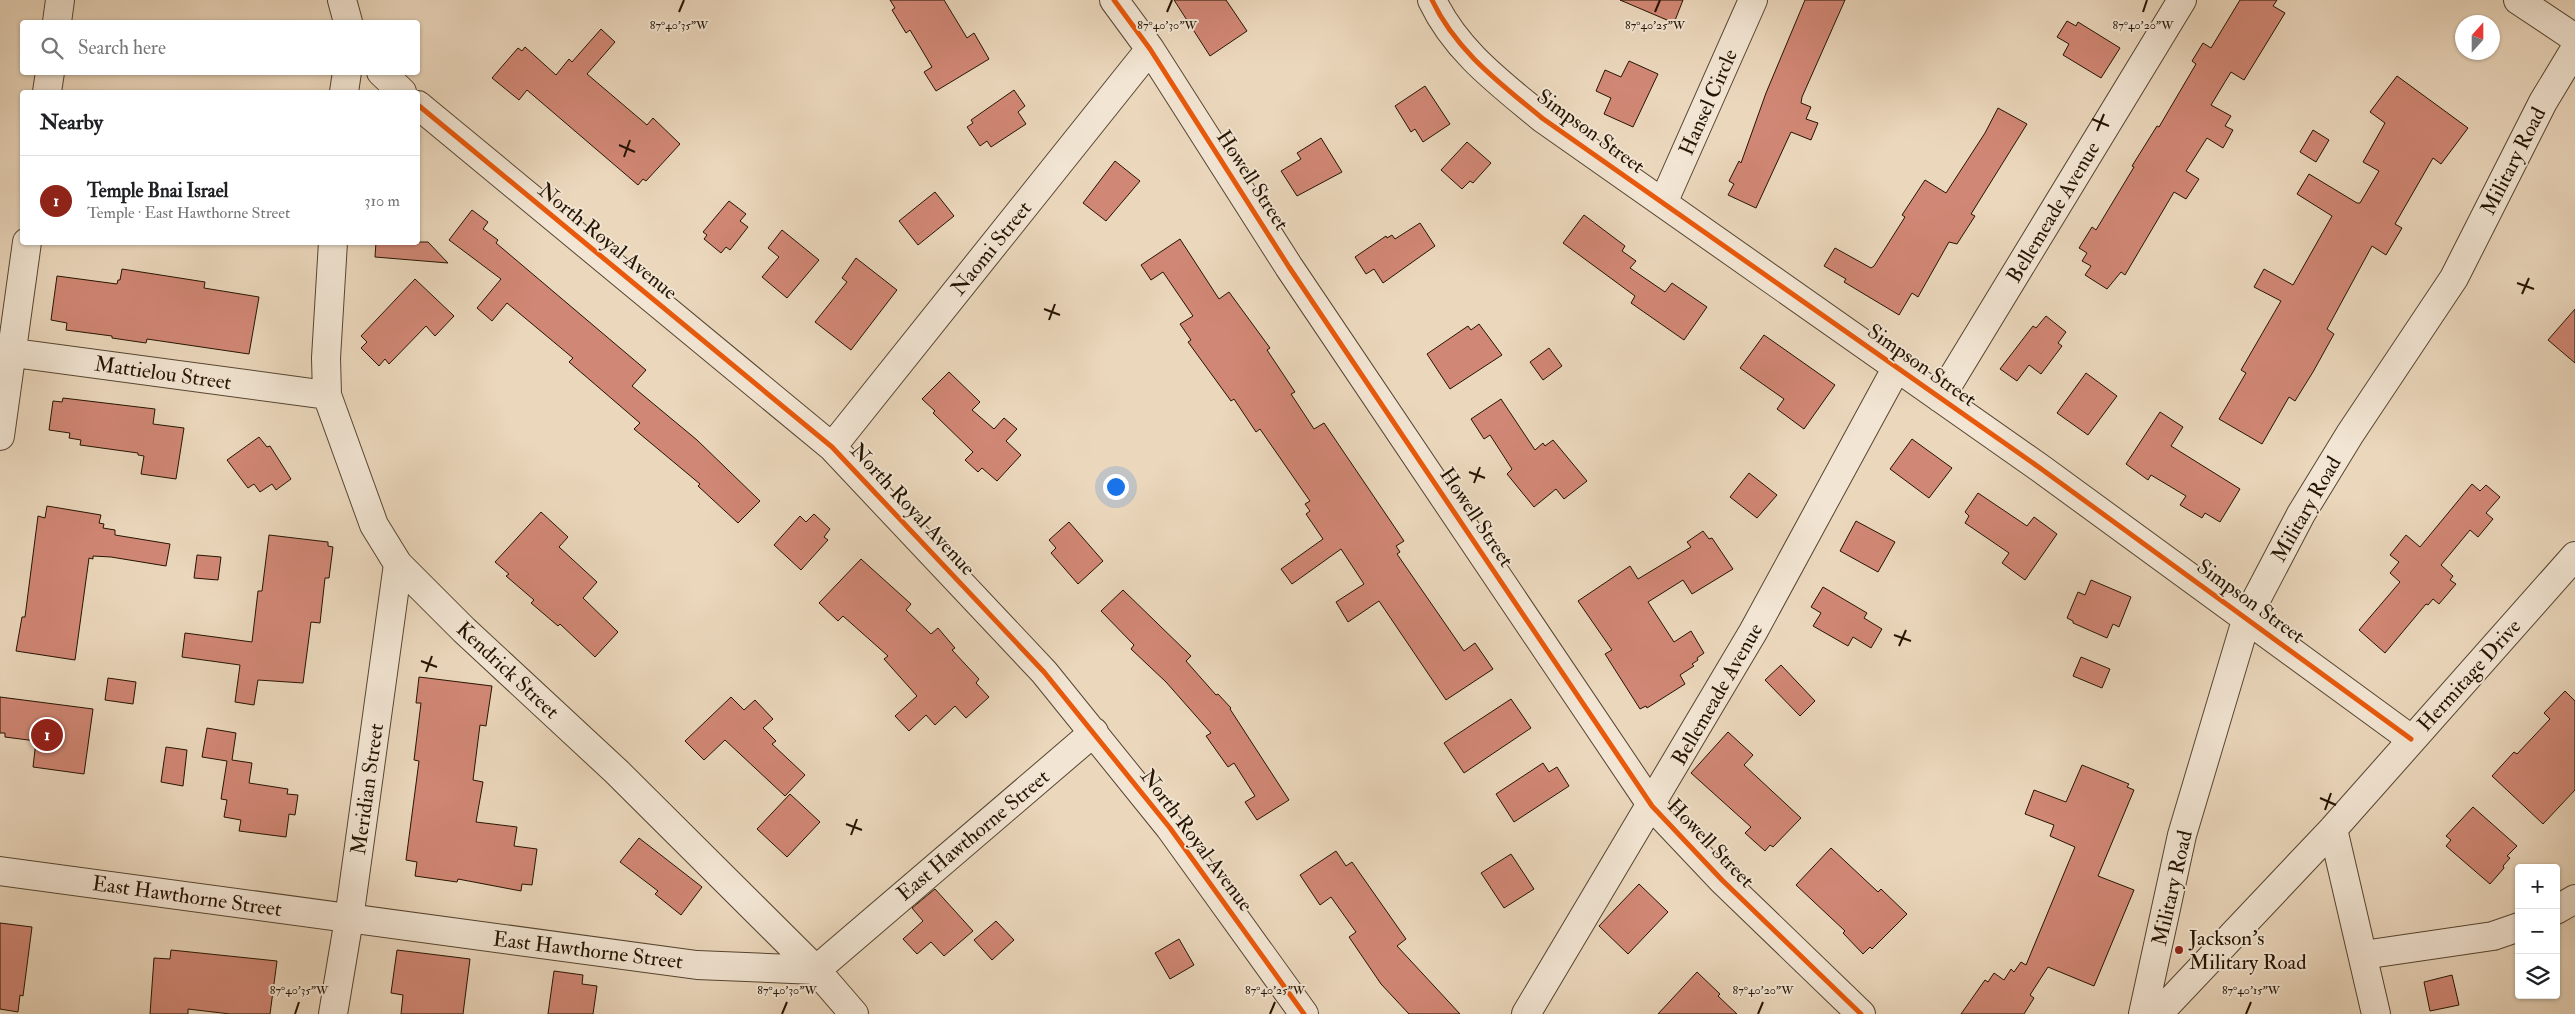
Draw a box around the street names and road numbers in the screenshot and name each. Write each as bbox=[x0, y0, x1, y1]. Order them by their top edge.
street label: Hansel Circle bbox=[1673, 45, 1744, 160]
street label: Simpson Street bbox=[1531, 83, 1650, 180]
street label: Military Road bbox=[2475, 102, 2552, 220]
street label: Howell Street bbox=[1210, 125, 1295, 236]
street label: Bellemeade Avenue bbox=[2001, 137, 2106, 288]
street label: North Royal Avenue bbox=[532, 177, 683, 306]
street label: Naomi Street bbox=[945, 195, 1038, 301]
street label: Simpson Street bbox=[1862, 318, 1982, 413]
street label: Mattielou Street bbox=[93, 351, 233, 396]
street label: North Royal Avenue bbox=[844, 437, 981, 582]
street label: Military Road bbox=[2265, 451, 2348, 567]
street label: Howell Street bbox=[1433, 462, 1520, 572]
street label: Simpson Street bbox=[2191, 553, 2310, 650]
street label: Hermitage Drive bbox=[2412, 613, 2527, 737]
street label: Kendrick Street bbox=[450, 616, 565, 725]
street label: Bellemeade Avenue bbox=[1666, 618, 1769, 770]
street label: Meridian Street bbox=[345, 721, 390, 857]
street label: East Hawthorne Street bbox=[891, 763, 1055, 907]
street label: North Royal Avenue bbox=[1134, 764, 1259, 917]
street label: Howell Street bbox=[1661, 793, 1760, 894]
street label: Military Road bbox=[2146, 827, 2199, 948]
street label: East Hawthorne Street bbox=[90, 870, 284, 923]
street label: East Hawthorne Street bbox=[491, 925, 685, 976]

